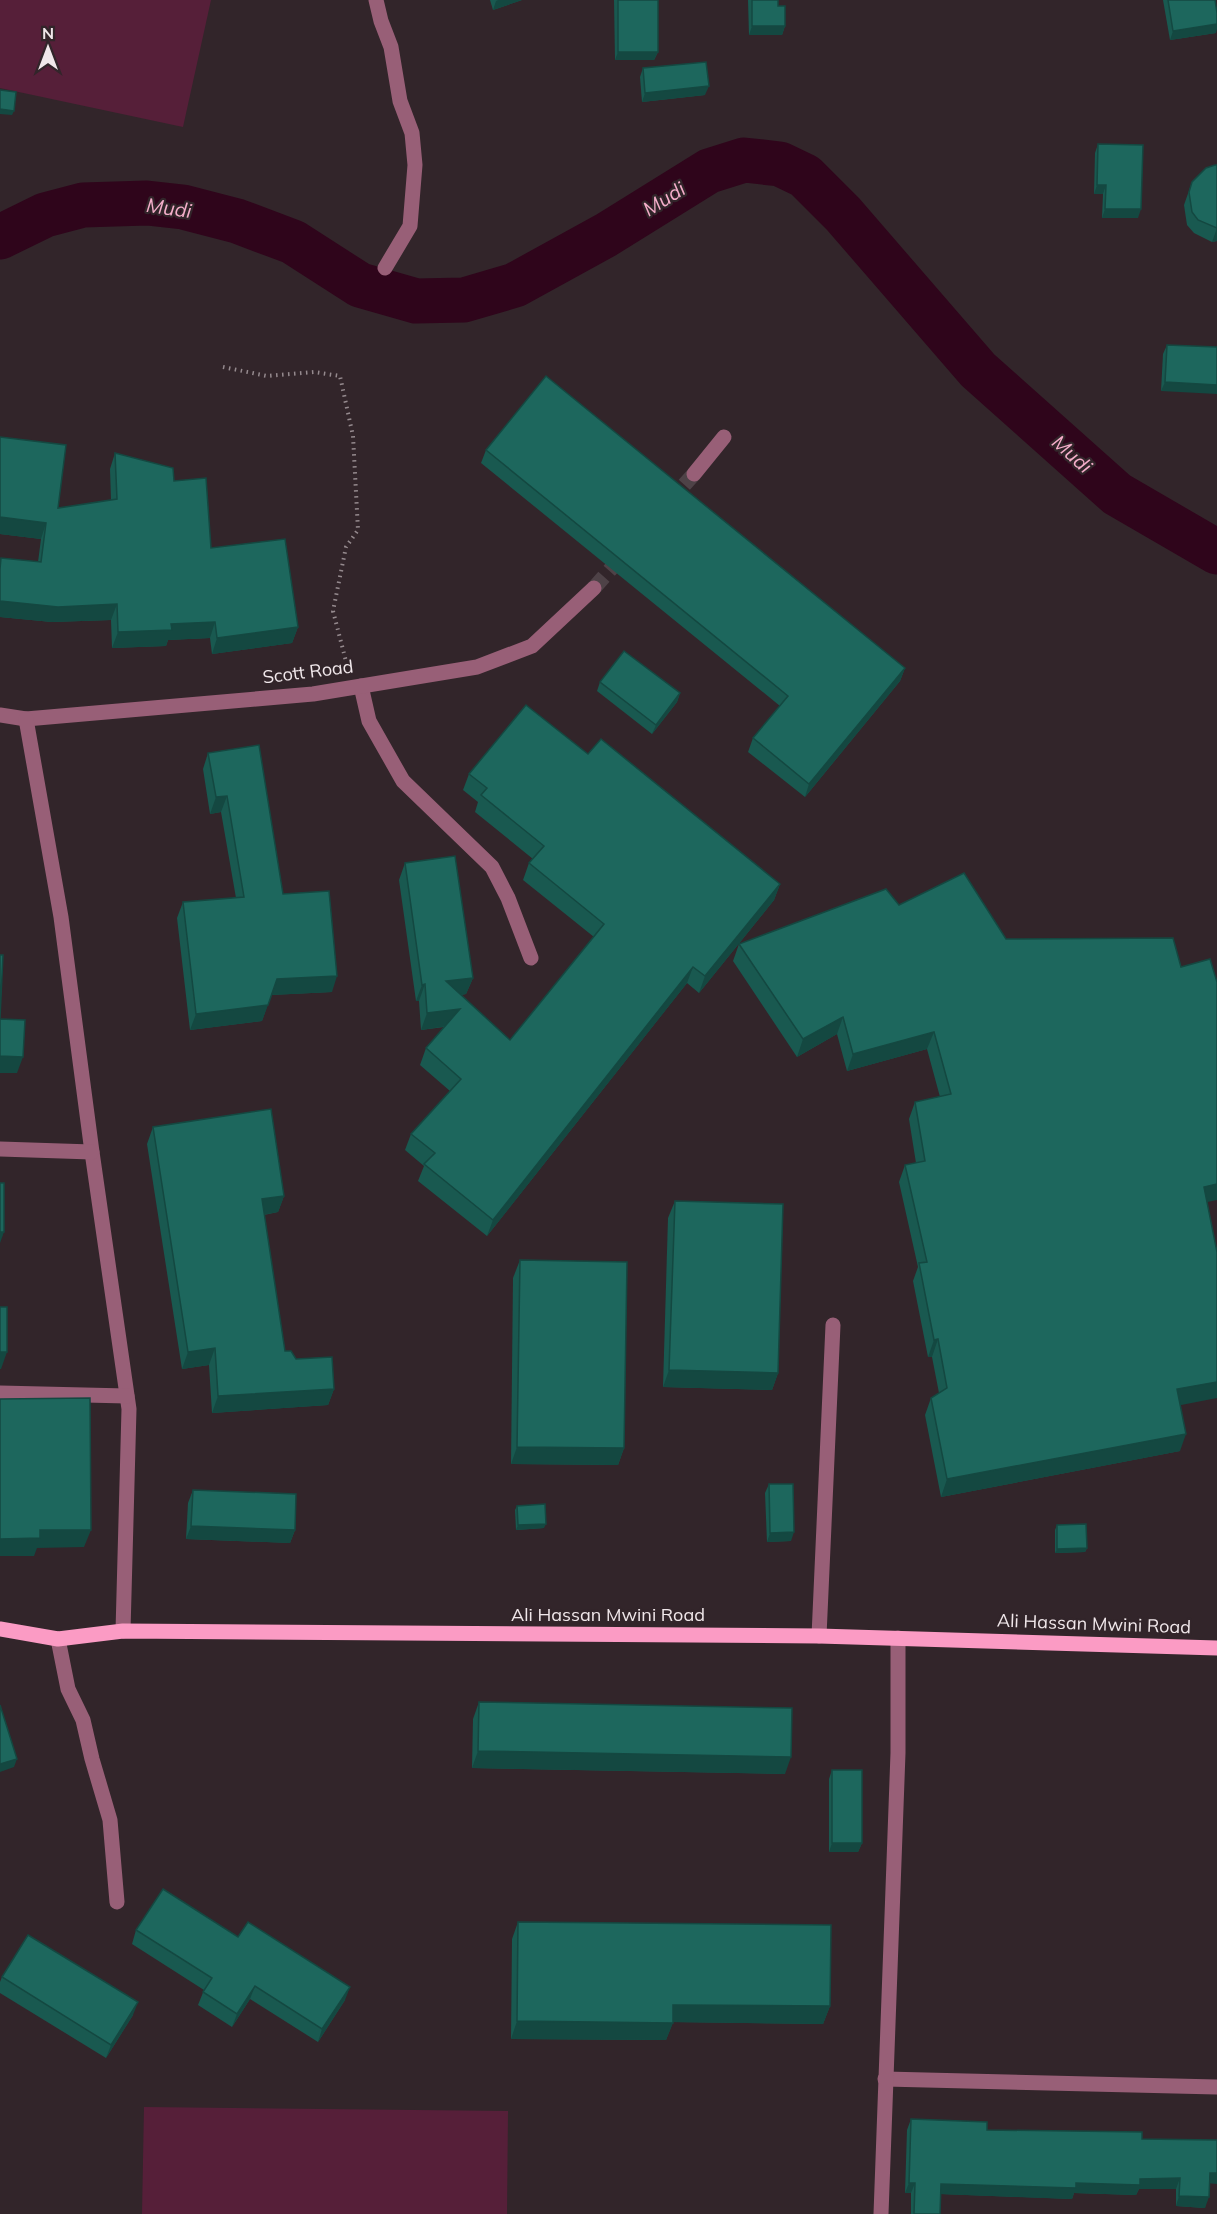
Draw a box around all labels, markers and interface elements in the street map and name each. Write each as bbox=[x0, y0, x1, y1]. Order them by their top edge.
north arrow bbox=[18, 18, 78, 78]
text: N bbox=[42, 23, 54, 43]
water label: Mudi bbox=[638, 176, 690, 221]
water label: Mudi bbox=[145, 192, 194, 223]
water label: Mudi bbox=[1047, 429, 1098, 478]
street label: Scott Road bbox=[261, 655, 355, 688]
street label: Ali Hassan Mwini Road bbox=[511, 1603, 705, 1626]
street label: Ali Hassan Mwini Road bbox=[997, 1609, 1191, 1638]

